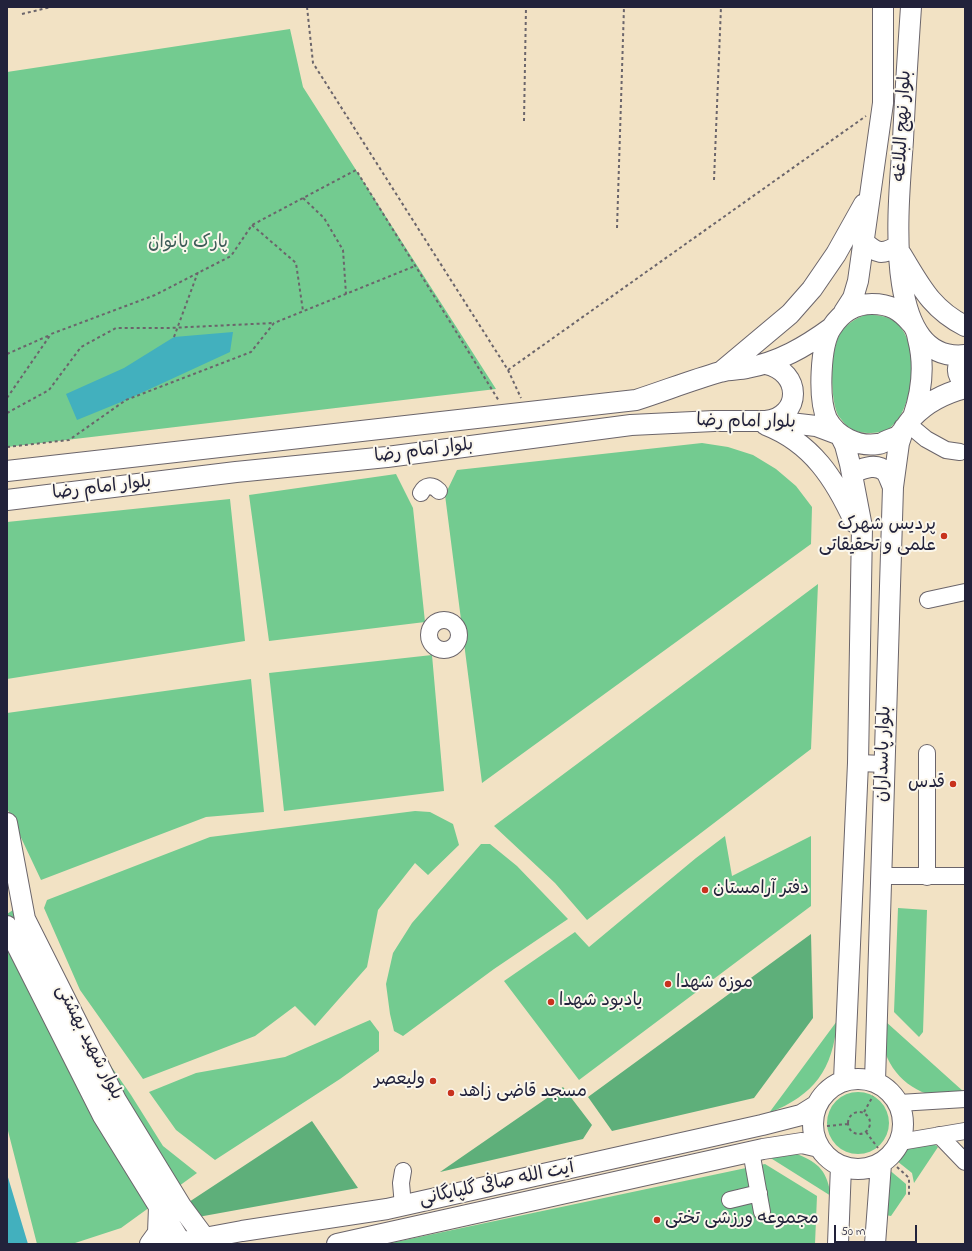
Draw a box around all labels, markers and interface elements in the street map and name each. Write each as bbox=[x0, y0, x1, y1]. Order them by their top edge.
street label: بلوار نهج البلاغه bbox=[890, 70, 918, 182]
park label: پارک بانوان bbox=[148, 233, 228, 255]
street label: بلوار امام رضا bbox=[696, 411, 796, 435]
street label: بلوار امام رضا bbox=[373, 435, 475, 469]
street label: بلوار امام رضا bbox=[51, 472, 153, 506]
place label: پردیس شهرک علمی و تحقیقاتی bbox=[819, 515, 936, 558]
marker: پردیس شهرک علمی و تحقیقاتی bbox=[939, 531, 949, 541]
street label: بلوار پاسداران bbox=[873, 705, 897, 803]
place label: قدس bbox=[908, 773, 945, 795]
marker: قدس bbox=[948, 779, 958, 789]
place label: دفتر آرامستان bbox=[713, 879, 809, 901]
marker: دفتر آرامستان bbox=[700, 885, 710, 895]
place label: موزه شهدا bbox=[676, 973, 753, 995]
marker: موزه شهدا bbox=[663, 979, 673, 989]
street label: بلوار شهید بهشتی bbox=[50, 982, 126, 1104]
place label: یادبود شهدا bbox=[559, 991, 643, 1013]
marker: یادبود شهدا bbox=[546, 997, 556, 1007]
place label: ولیعصر bbox=[374, 1070, 425, 1092]
marker: ولیعصر bbox=[428, 1076, 438, 1086]
place label: مسجد قاضی زاهد bbox=[459, 1082, 587, 1104]
marker: مسجد قاضی زاهد bbox=[446, 1088, 456, 1098]
street label: آیت الله صافی گلپایگانی bbox=[418, 1158, 576, 1212]
place label: مجموعه ورزشی تختی bbox=[665, 1209, 819, 1231]
marker: مجموعه ورزشی تختی bbox=[652, 1215, 662, 1225]
scale bar bbox=[836, 1217, 919, 1243]
text: 50 m bbox=[841, 1223, 865, 1241]

